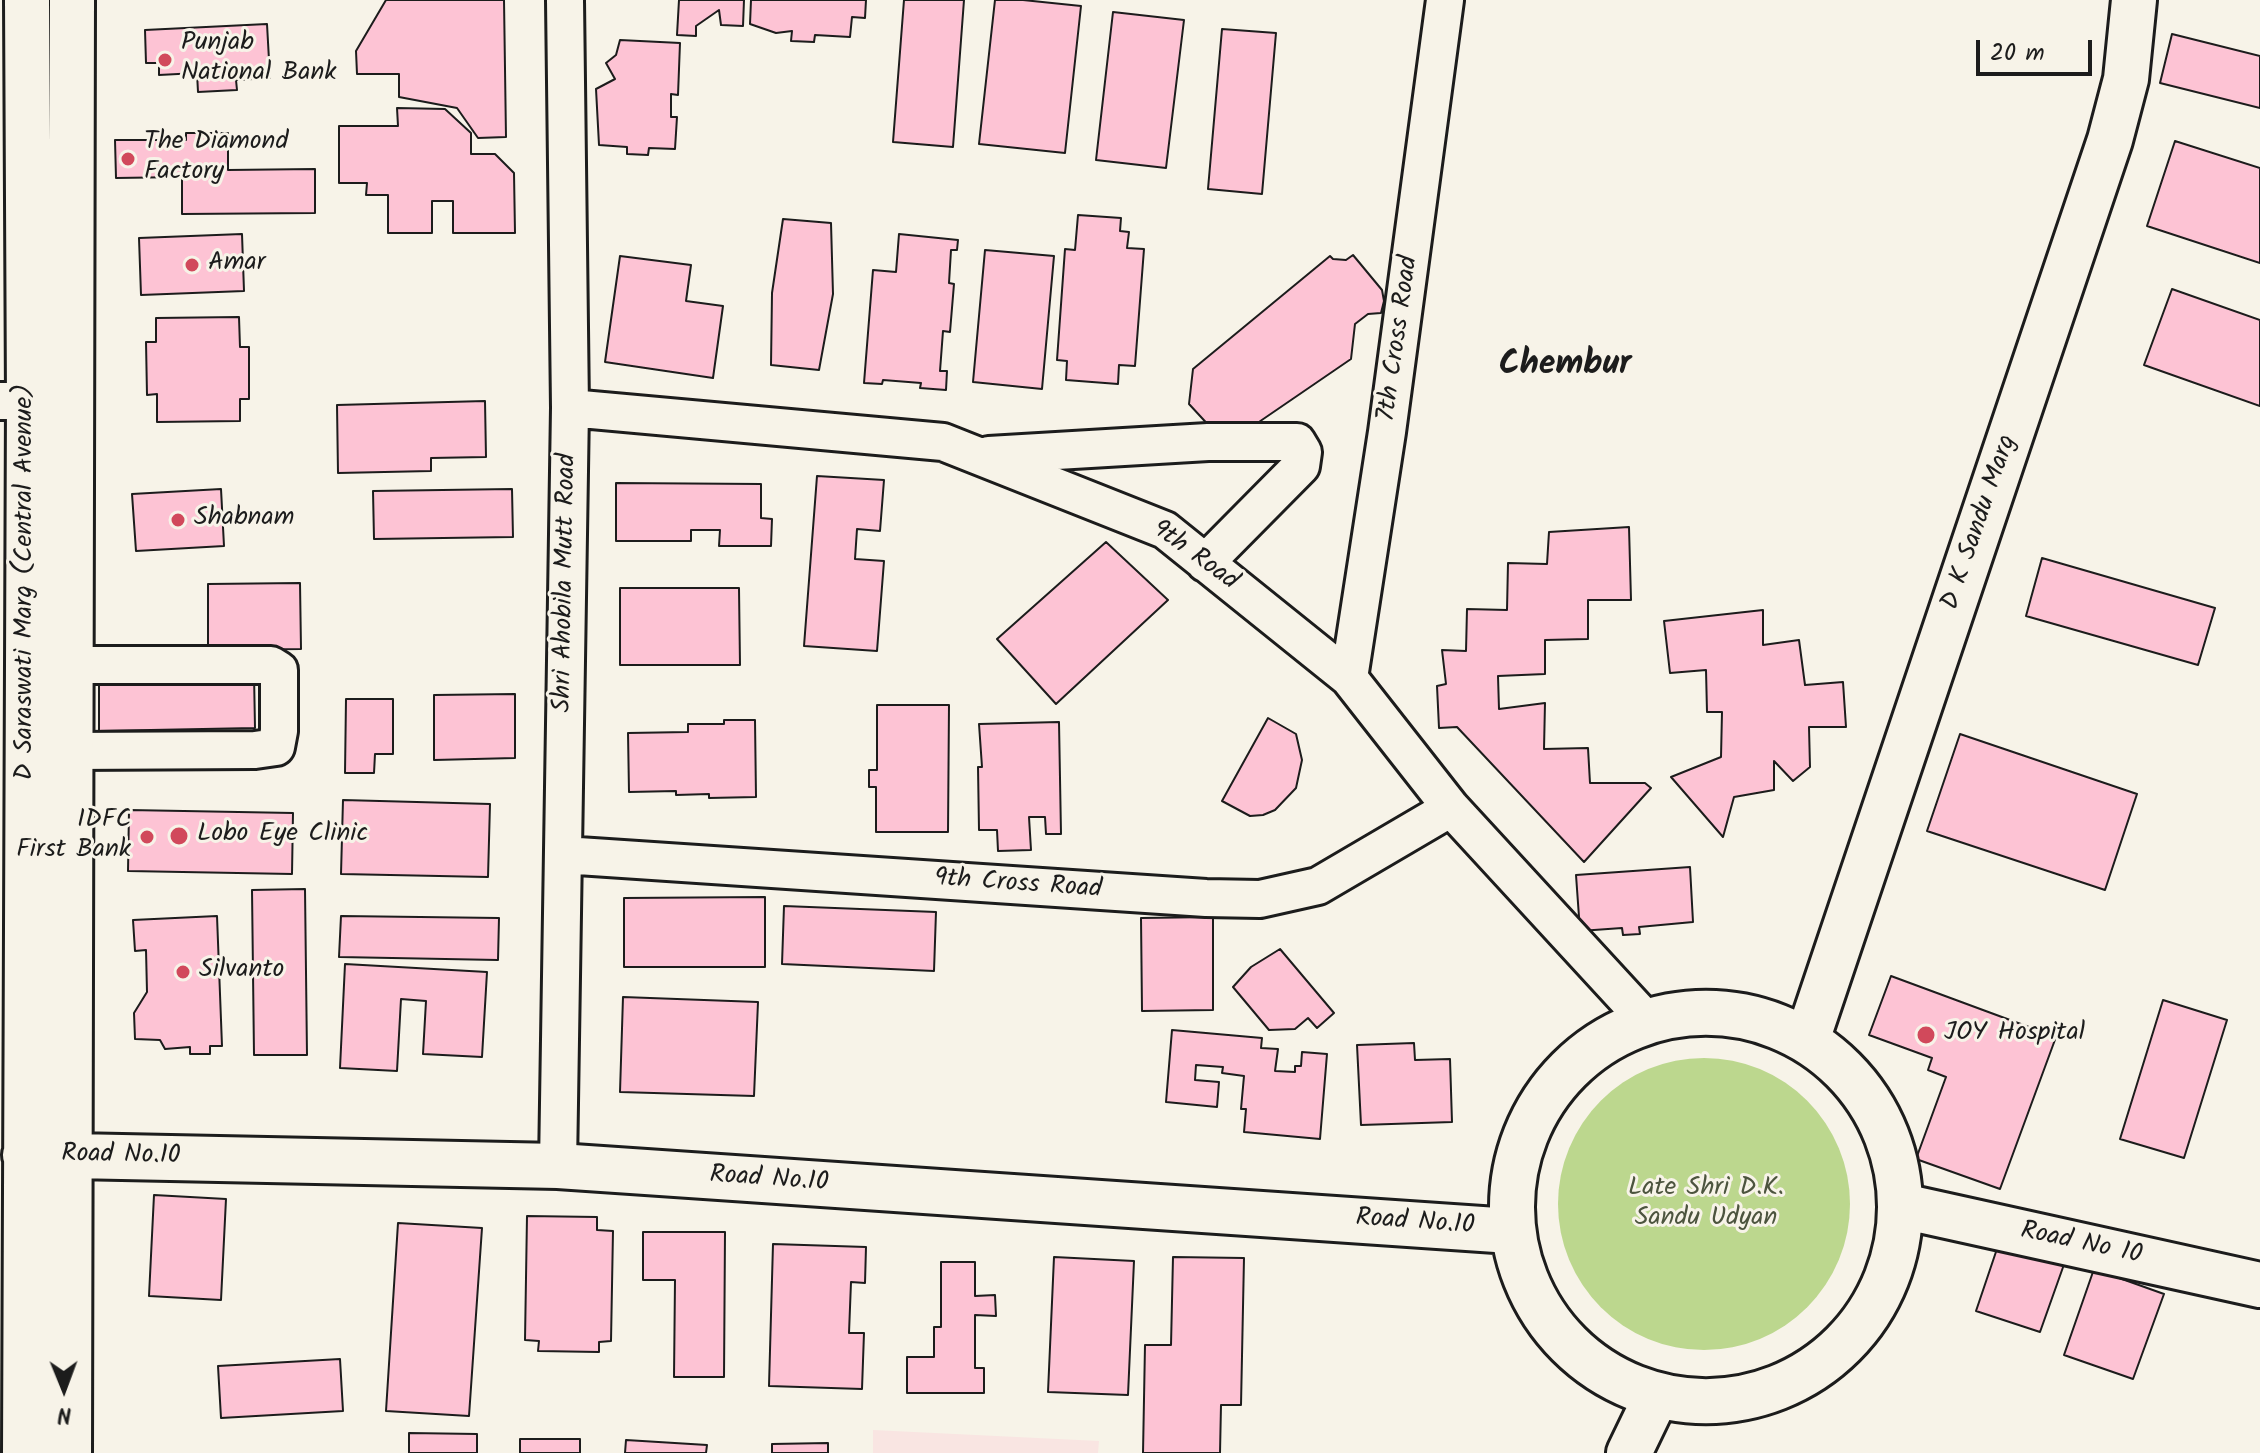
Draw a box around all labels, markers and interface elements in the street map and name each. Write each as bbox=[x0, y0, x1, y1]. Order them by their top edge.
scale bar bbox=[1980, 24, 2096, 74]
place label: Punjab National Bank bbox=[181, 29, 336, 90]
text: 20 m bbox=[1990, 34, 2045, 73]
marker: Punjab National Bank bbox=[156, 51, 174, 69]
place label: The Diamond Factory bbox=[144, 128, 288, 190]
marker: The Diamond Factory bbox=[119, 150, 137, 168]
place label: Amar bbox=[208, 249, 265, 281]
street label: 7th Cross Road bbox=[1373, 254, 1427, 424]
marker: Amar bbox=[183, 256, 201, 274]
district label: Chembur bbox=[1499, 347, 1631, 387]
street label: D Saraswati Marg (Central Avenue) bbox=[11, 384, 43, 780]
street label: D K Sandu Marg bbox=[1937, 432, 2025, 614]
street label: Shri Ahobila Mutt Road bbox=[549, 453, 585, 713]
place label: Shabnam bbox=[194, 504, 294, 536]
marker: Shabnam bbox=[169, 511, 187, 529]
street label: 9th Road bbox=[1145, 515, 1243, 599]
place label: IDFC First Bank bbox=[16, 806, 131, 868]
place label: Lobo Eye Clinic bbox=[197, 820, 368, 852]
marker: Lobo Eye Clinic bbox=[168, 825, 190, 847]
marker: IDFC First Bank bbox=[138, 828, 156, 846]
street label: 9th Cross Road bbox=[933, 865, 1103, 907]
place label: Silvanto bbox=[199, 956, 284, 988]
marker: Silvanto bbox=[174, 963, 192, 981]
place label: JOY Hospital bbox=[1944, 1019, 2085, 1051]
marker: JOY Hospital bbox=[1915, 1024, 1937, 1046]
street label: Road No.10 bbox=[61, 1140, 181, 1174]
street label: Road No.10 bbox=[708, 1161, 830, 1201]
park label: Late Shri D.K. Sandu Udyan bbox=[1628, 1174, 1784, 1236]
street label: Road No.10 bbox=[1354, 1204, 1476, 1244]
street label: Road No 10 bbox=[2017, 1217, 2145, 1273]
north arrow bbox=[24, 1349, 104, 1429]
text: N bbox=[57, 1396, 72, 1431]

